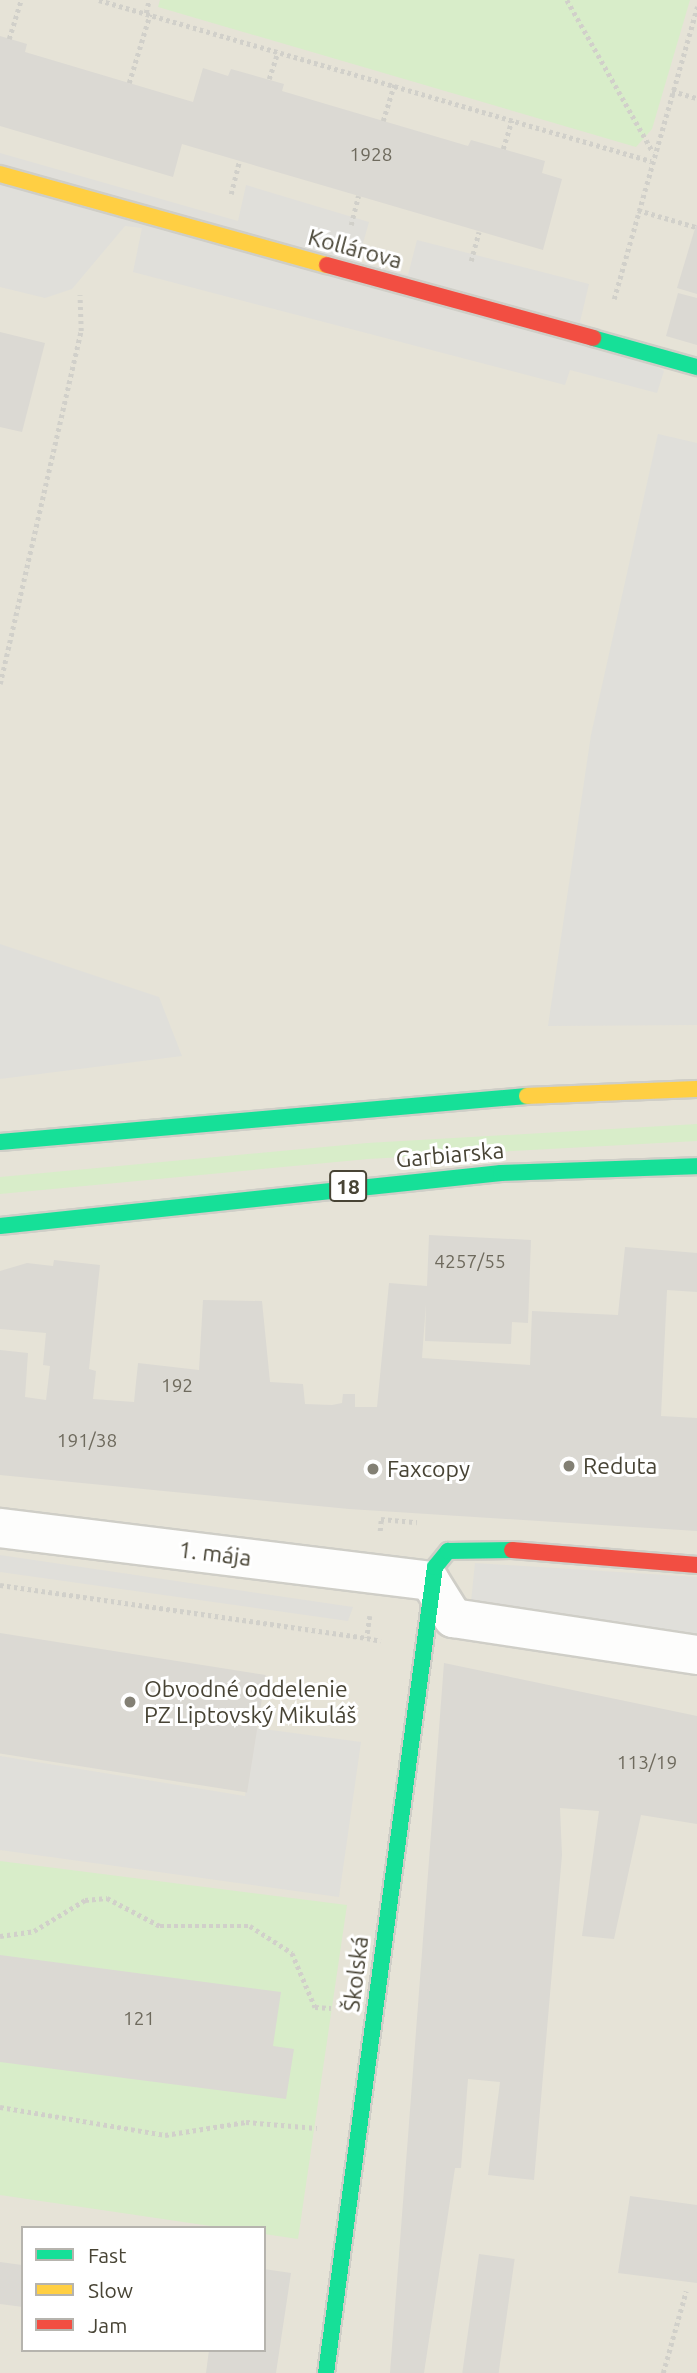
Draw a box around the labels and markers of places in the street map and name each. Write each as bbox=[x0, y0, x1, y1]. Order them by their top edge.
place label: Reduta bbox=[583, 1452, 657, 1480]
place label: Faxcopy bbox=[387, 1455, 470, 1483]
marker: Reduta bbox=[561, 1458, 577, 1474]
marker: Faxcopy bbox=[365, 1461, 381, 1477]
place label: Obvodné oddelenie PZ Liptovský Mikuláš bbox=[144, 1675, 357, 1729]
marker: Obvodné oddelenie PZ Liptovský Mikuláš bbox=[122, 1694, 138, 1710]

